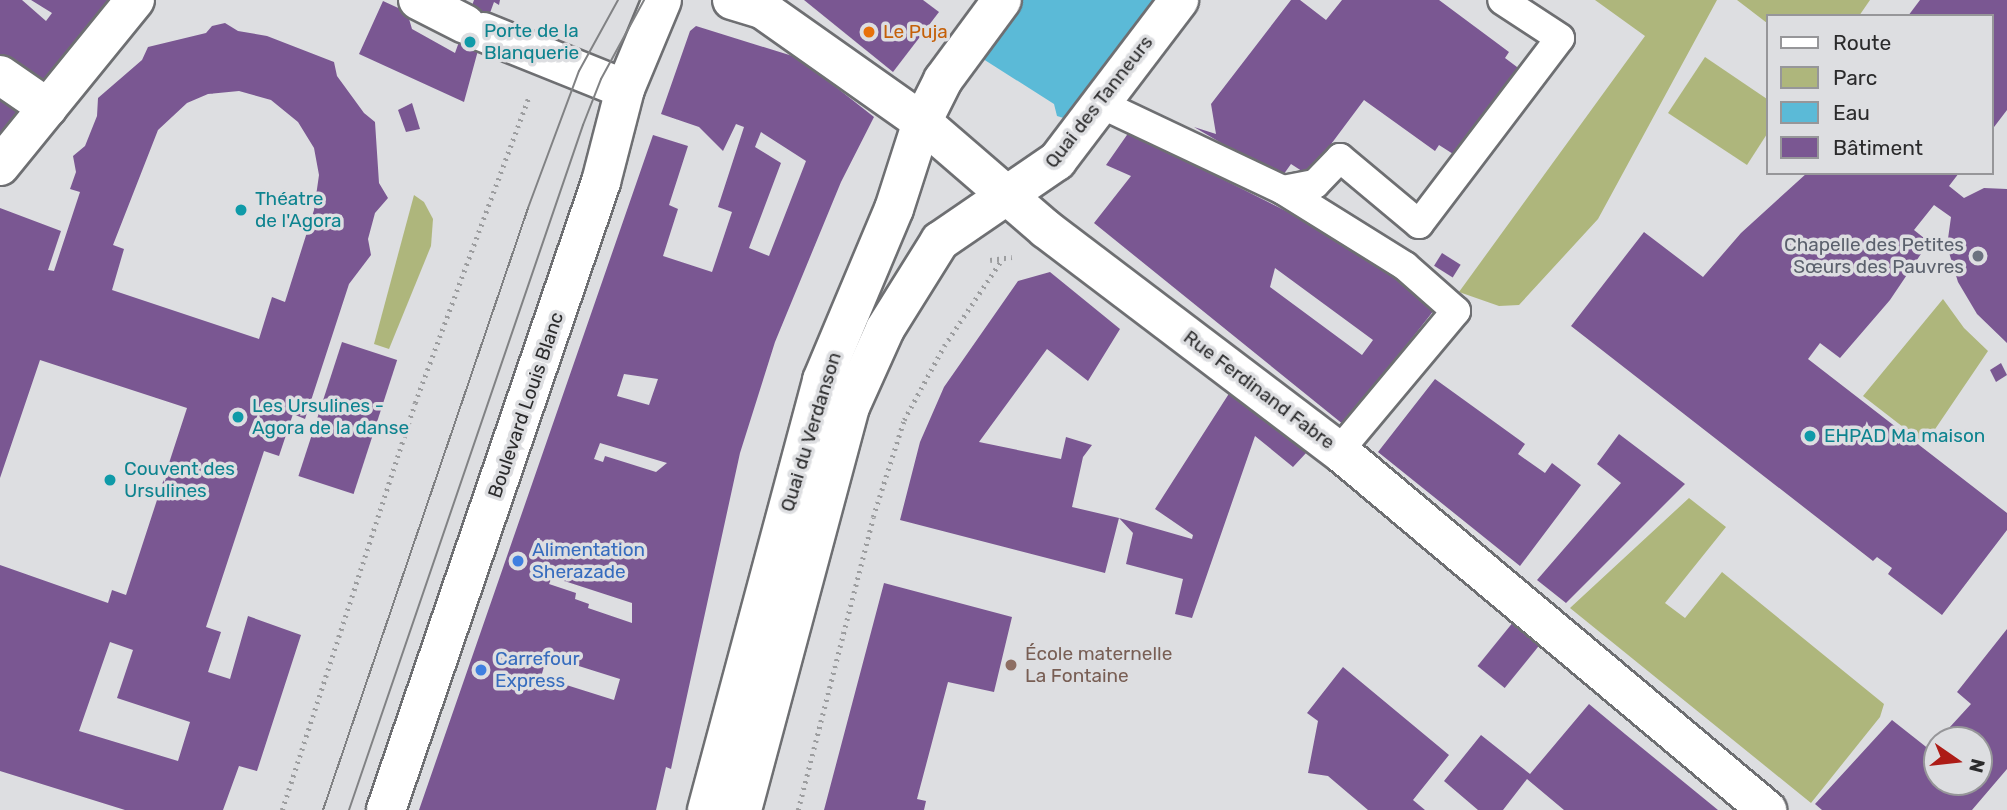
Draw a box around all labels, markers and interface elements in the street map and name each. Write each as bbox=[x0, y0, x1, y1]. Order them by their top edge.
legend bbox=[1766, 14, 1993, 175]
place label: Porte de la Blanquerie bbox=[484, 20, 579, 64]
place label: Le Puja bbox=[883, 21, 948, 43]
marker: Le Puja bbox=[861, 24, 877, 40]
text: Route bbox=[1833, 30, 1891, 55]
street label: Quai des Tanneurs bbox=[1040, 31, 1158, 173]
marker: Porte de la Blanquerie bbox=[462, 34, 478, 50]
text: Parc bbox=[1833, 65, 1877, 90]
text: Eau bbox=[1833, 100, 1870, 125]
text: Bâtiment bbox=[1833, 135, 1923, 160]
place label: Théatre de l'Agora bbox=[255, 188, 341, 232]
marker: Théatre de l'Agora bbox=[233, 202, 249, 218]
place label: Chapelle des Petites Sœurs des Pauvres bbox=[1784, 234, 1964, 278]
marker: Chapelle des Petites Sœurs des Pauvres bbox=[1970, 248, 1986, 264]
street label: Boulevard Louis Blanc bbox=[483, 309, 569, 501]
street label: Rue Ferdinand Fabre bbox=[1179, 326, 1339, 454]
street label: Quai du Verdanson bbox=[776, 349, 846, 515]
place label: Les Ursulines - Agora de la danse bbox=[252, 395, 409, 439]
marker: Les Ursulines - Agora de la danse bbox=[230, 409, 246, 425]
place label: EHPAD Ma maison bbox=[1824, 425, 1985, 447]
marker: EHPAD Ma maison bbox=[1802, 428, 1818, 444]
place label: Couvent des Ursulines bbox=[124, 458, 235, 502]
marker: Couvent des Ursulines bbox=[102, 472, 118, 488]
place label: Alimentation Sherazade bbox=[532, 539, 645, 583]
marker: Alimentation Sherazade bbox=[510, 553, 526, 569]
place label: École maternelle La Fontaine bbox=[1025, 643, 1172, 687]
place label: Carrefour Express bbox=[495, 648, 580, 692]
marker: École maternelle La Fontaine bbox=[1003, 657, 1019, 673]
marker: Carrefour Express bbox=[473, 662, 489, 678]
north arrow bbox=[1923, 726, 1993, 796]
text: N bbox=[1964, 756, 1990, 775]

